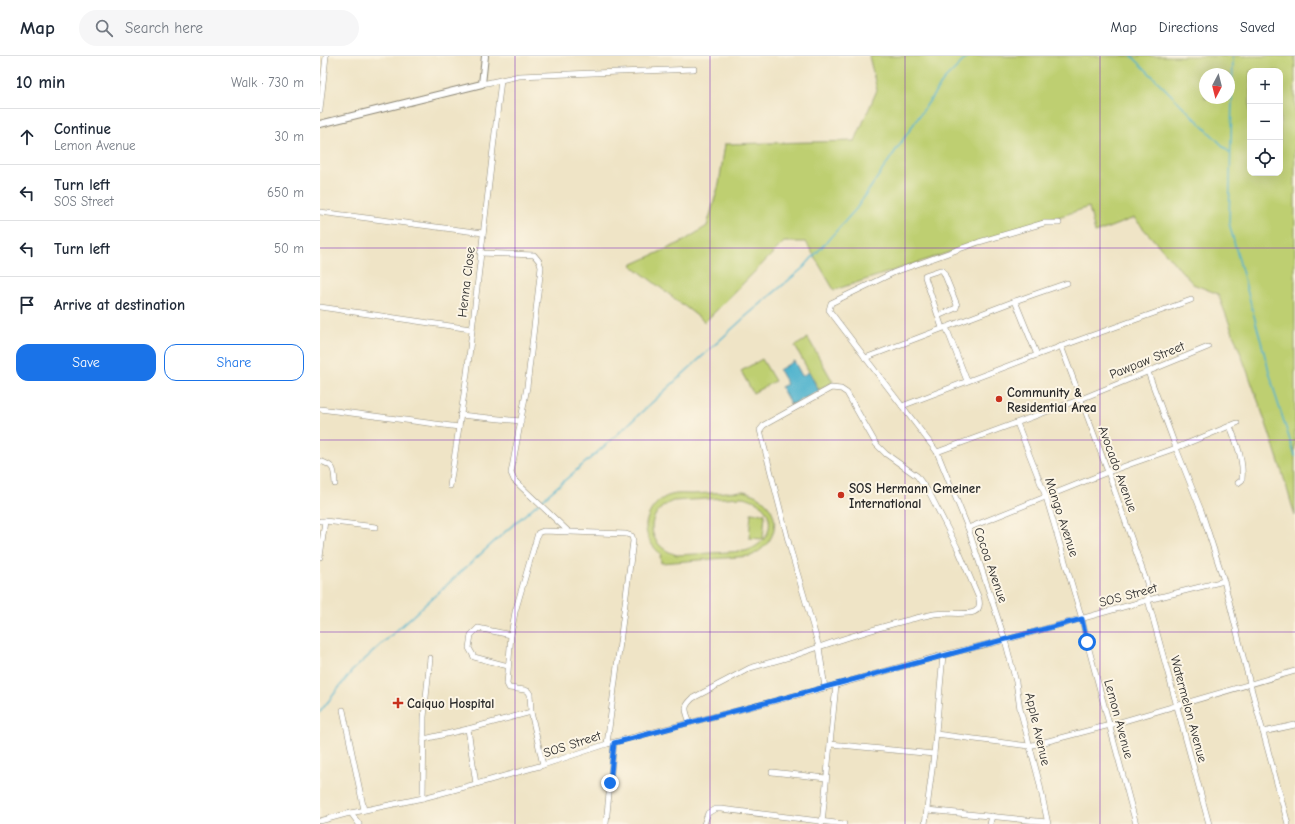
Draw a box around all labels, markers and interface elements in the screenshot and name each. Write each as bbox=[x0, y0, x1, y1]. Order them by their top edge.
search box bbox=[79, 10, 359, 46]
text: Map bbox=[20, 17, 55, 39]
icon: search bbox=[93, 17, 115, 39]
text: Search here bbox=[125, 19, 203, 37]
text: Map bbox=[1110, 19, 1137, 36]
text: Directions bbox=[1159, 19, 1218, 36]
text: Saved bbox=[1240, 19, 1275, 36]
north arrow bbox=[1199, 68, 1235, 104]
map controls bbox=[1247, 68, 1283, 176]
button: + bbox=[1247, 68, 1283, 104]
text: 10 min bbox=[16, 73, 65, 92]
text: Walk · 730 m bbox=[231, 75, 304, 90]
button: − bbox=[1247, 104, 1283, 140]
text: Continue bbox=[54, 120, 111, 138]
icon: ahead bbox=[16, 126, 38, 148]
text: 30 m bbox=[274, 129, 304, 144]
text: Lemon Avenue bbox=[54, 138, 136, 153]
button: locate bbox=[1247, 140, 1283, 176]
text: Turn left bbox=[54, 176, 110, 194]
icon: left bbox=[16, 182, 38, 204]
text: 650 m bbox=[267, 185, 304, 200]
text: SOS Street bbox=[54, 194, 114, 209]
icon: left bbox=[16, 238, 38, 260]
text: Turn left bbox=[54, 240, 110, 258]
text: 50 m bbox=[274, 241, 304, 256]
street label: Henna Close bbox=[454, 245, 478, 318]
icon: arrive bbox=[16, 294, 38, 316]
text: Arrive at destination bbox=[54, 296, 185, 314]
street label: Pawpaw Street bbox=[1107, 338, 1188, 382]
button: Save bbox=[16, 344, 156, 381]
button: Share bbox=[164, 344, 304, 381]
place label: Community & Residential Area bbox=[1007, 385, 1097, 415]
marker: Community & Residential Area bbox=[994, 394, 1004, 404]
street label: Avocado Avenue bbox=[1096, 424, 1141, 514]
street label: Mango Avenue bbox=[1042, 475, 1082, 559]
place label: SOS Hermann Gmeiner International bbox=[849, 481, 981, 511]
marker: SOS Hermann Gmeiner International bbox=[836, 490, 846, 500]
street label: Cocoa Avenue bbox=[971, 525, 1011, 605]
street label: SOS Street bbox=[1097, 580, 1160, 610]
route start bbox=[1078, 633, 1096, 651]
street label: Watermelon Avenue bbox=[1167, 654, 1211, 765]
street label: Lemon Avenue bbox=[1101, 678, 1137, 761]
street label: Apple Avenue bbox=[1022, 691, 1054, 768]
place label: Caiquo Hospital bbox=[407, 696, 494, 711]
marker: Caiquo Hospital bbox=[392, 697, 404, 709]
street label: SOS Street bbox=[541, 727, 604, 760]
route end bbox=[601, 774, 619, 792]

